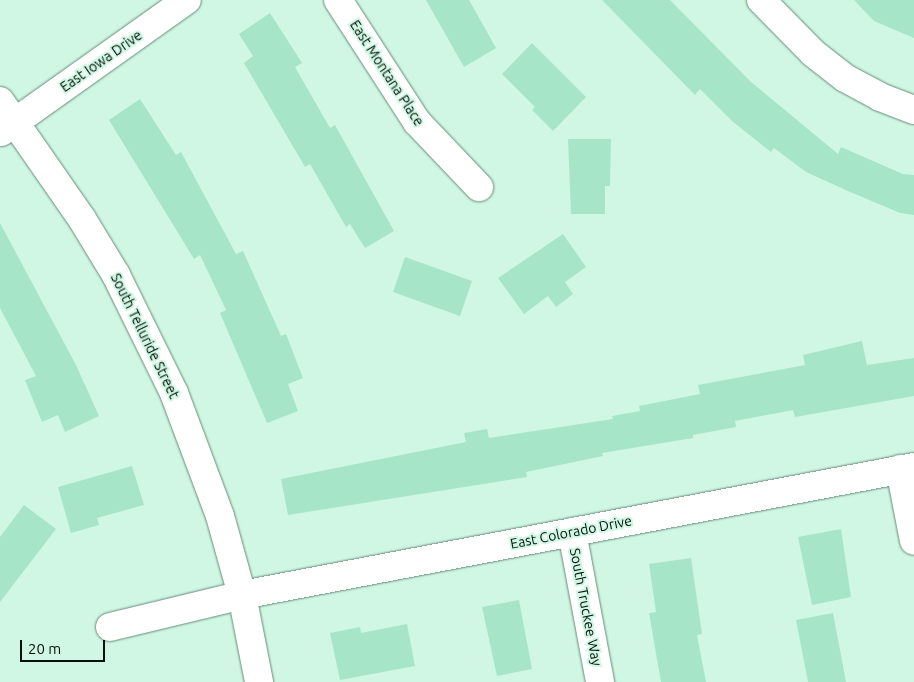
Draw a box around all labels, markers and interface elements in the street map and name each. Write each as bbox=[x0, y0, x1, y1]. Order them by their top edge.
street label: East Montana Place bbox=[347, 17, 427, 129]
street label: East Iowa Drive bbox=[57, 27, 145, 95]
street label: South Telluride Street bbox=[107, 271, 183, 401]
street label: East Colorado Drive bbox=[509, 512, 633, 552]
street label: South Truckee Way bbox=[566, 547, 606, 667]
scale bar bbox=[22, 630, 108, 662]
text: 20 m bbox=[28, 640, 61, 657]

